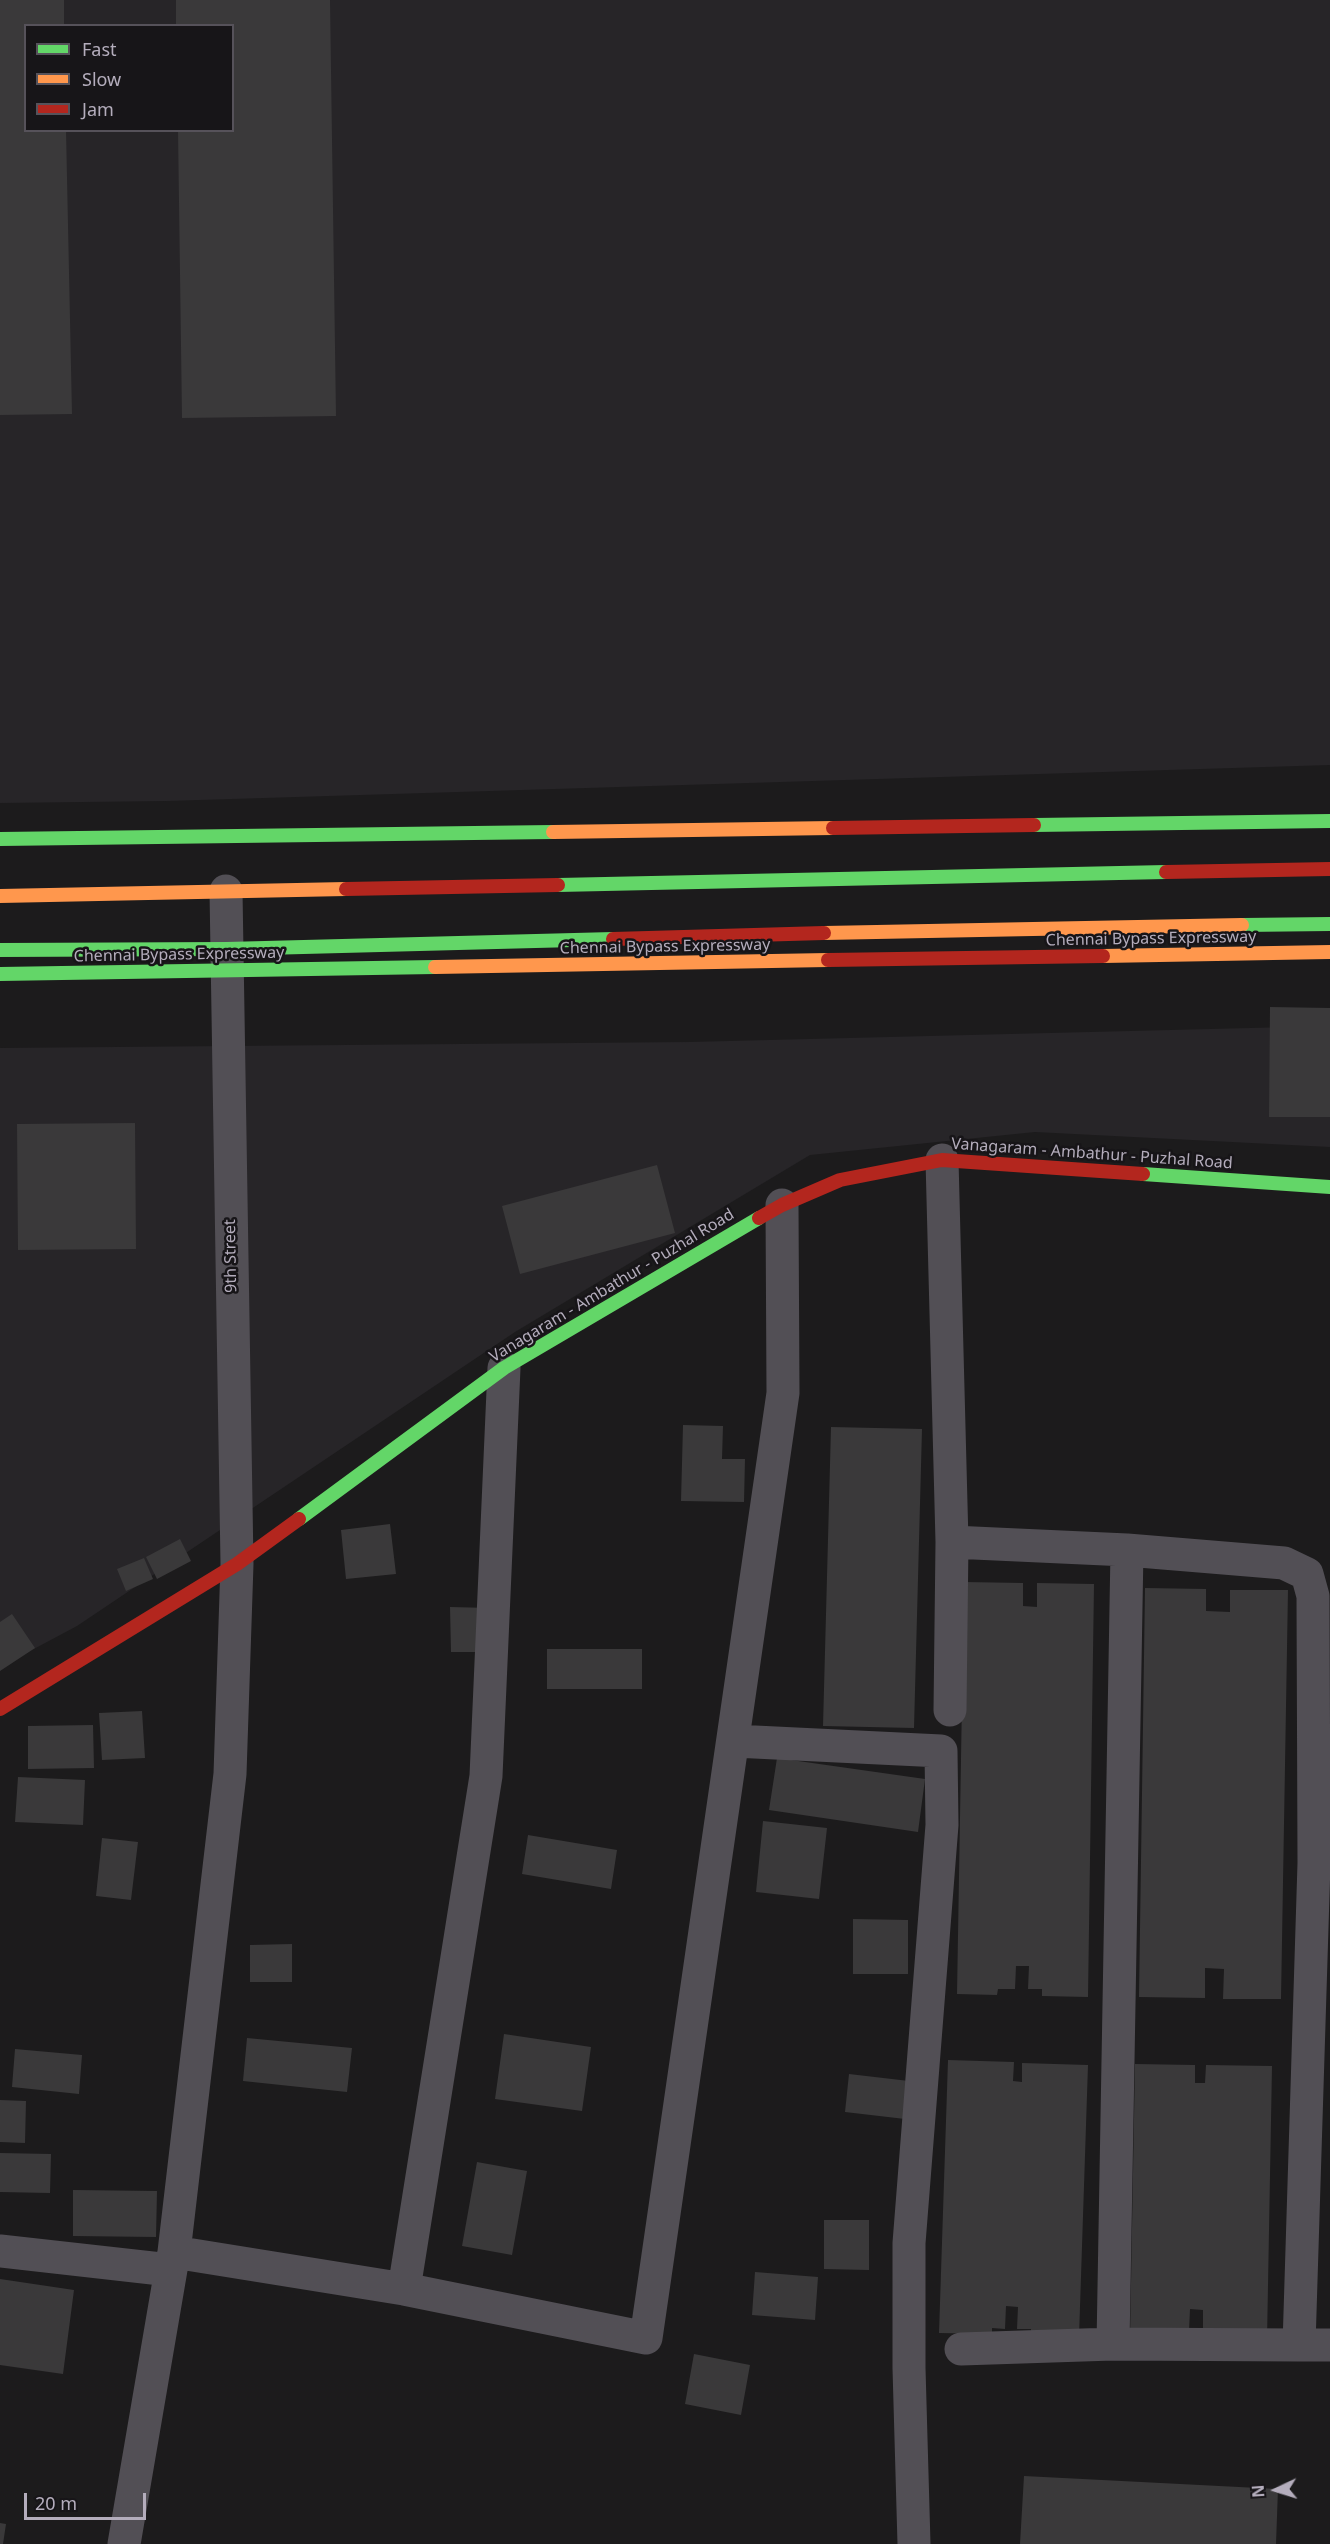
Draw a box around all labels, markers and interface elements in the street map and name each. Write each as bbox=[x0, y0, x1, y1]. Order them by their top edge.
legend bbox=[24, 24, 234, 132]
text: Fast bbox=[82, 37, 117, 61]
text: Slow bbox=[82, 67, 121, 91]
text: Jam bbox=[82, 97, 114, 121]
street label: Chennai Bypass Expressway bbox=[1046, 928, 1256, 950]
street label: Chennai Bypass Expressway bbox=[560, 936, 770, 958]
street label: Chennai Bypass Expressway bbox=[74, 944, 284, 966]
street label: Vanagaram - Ambathur - Puzhal Road bbox=[951, 1135, 1233, 1173]
street label: Vanagaram - Ambathur - Puzhal Road bbox=[486, 1205, 738, 1367]
street label: 9th Street bbox=[221, 1219, 241, 1293]
north arrow bbox=[1246, 2460, 1306, 2520]
scale bar bbox=[27, 2481, 148, 2519]
text: N bbox=[1247, 2484, 1269, 2499]
text: 20 m bbox=[35, 2491, 77, 2515]

